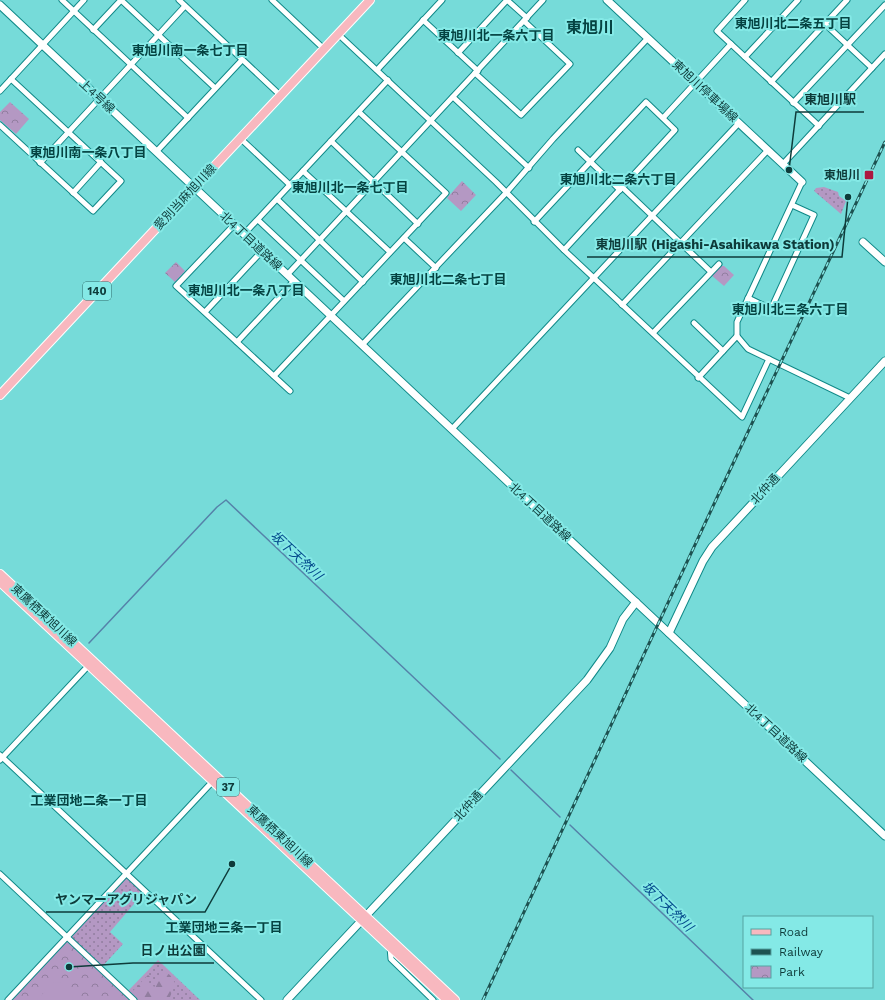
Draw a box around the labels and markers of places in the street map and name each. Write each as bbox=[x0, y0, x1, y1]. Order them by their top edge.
callout: 東旭川駅 bbox=[796, 87, 864, 112]
place label: 東旭川 bbox=[824, 168, 860, 182]
marker: 東旭川 bbox=[863, 169, 875, 181]
callout: 東旭川駅 (Higashi-Asahikawa Station) bbox=[587, 232, 842, 257]
callout: ヤンマーアグリジャパン bbox=[46, 887, 205, 912]
callout: 日ノ出公園 bbox=[133, 938, 214, 963]

